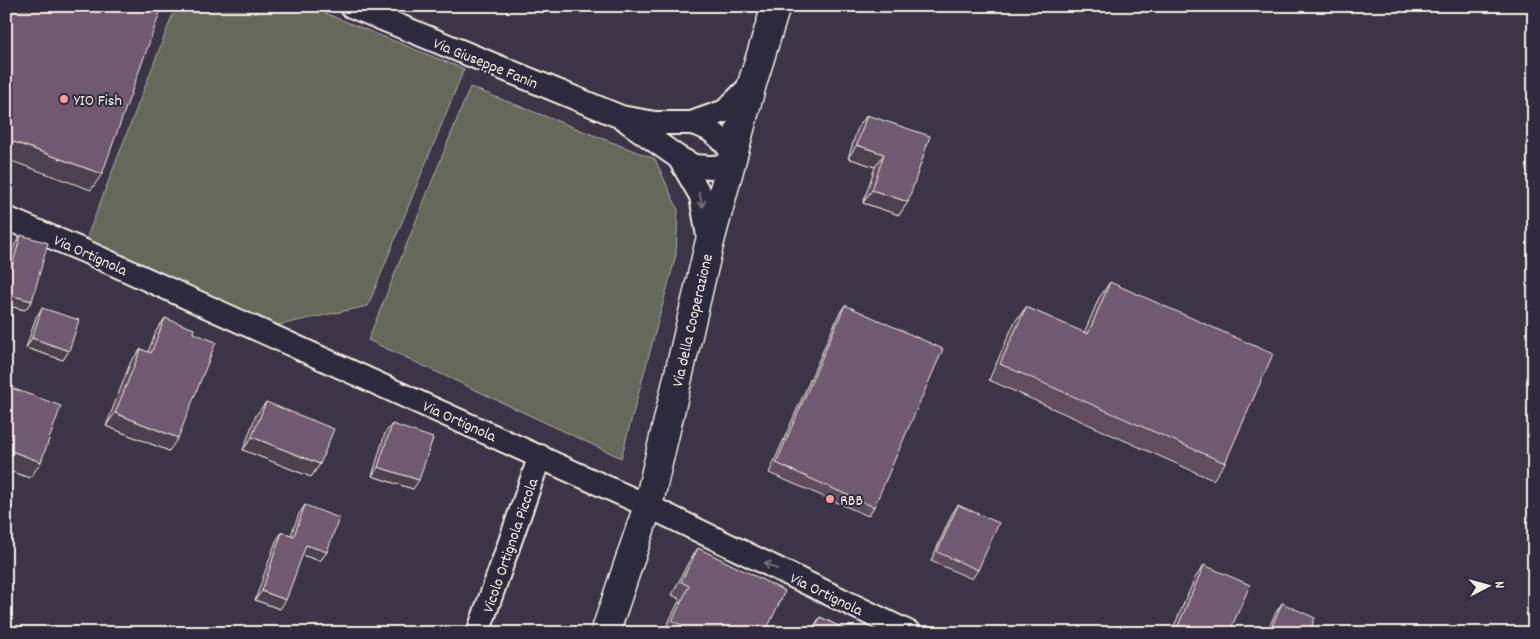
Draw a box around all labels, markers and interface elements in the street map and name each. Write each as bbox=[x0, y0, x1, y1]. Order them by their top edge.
street label: Via Giuseppe Fanin bbox=[429, 33, 541, 96]
place label: YIO Fish bbox=[74, 90, 122, 113]
marker: YIO Fish bbox=[58, 93, 70, 105]
one-way arrow bbox=[696, 192, 706, 208]
street label: Via Ortignola bbox=[49, 230, 131, 283]
street label: Via della Cooperazione bbox=[667, 252, 720, 389]
street label: Via Ortignola bbox=[418, 396, 500, 449]
street label: Vicolo Ortignola Piccola bbox=[478, 475, 545, 616]
place label: RBB bbox=[840, 490, 863, 513]
marker: RBB bbox=[824, 493, 836, 505]
one-way arrow bbox=[764, 561, 779, 571]
north arrow bbox=[1462, 562, 1512, 612]
street label: Via Ortignola bbox=[786, 568, 867, 623]
text: N bbox=[1489, 580, 1509, 589]

